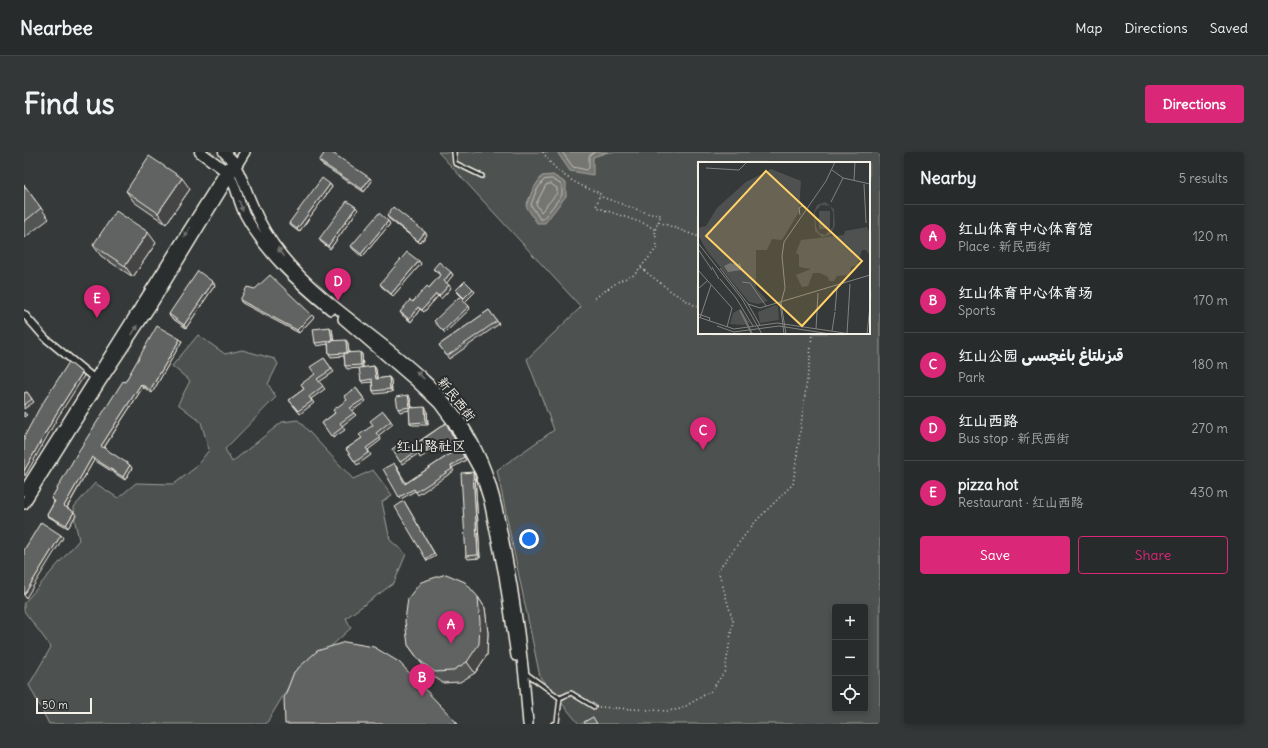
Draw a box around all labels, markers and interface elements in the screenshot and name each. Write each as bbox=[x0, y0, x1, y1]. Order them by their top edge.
text: Nearbee bbox=[20, 16, 93, 40]
text: Map bbox=[1075, 19, 1102, 37]
text: Directions bbox=[1124, 19, 1188, 37]
text: Saved bbox=[1210, 19, 1248, 37]
button: Directions bbox=[1145, 85, 1244, 123]
text: Find us bbox=[24, 86, 115, 122]
inset map bbox=[698, 162, 870, 334]
text: Nearby bbox=[920, 167, 976, 189]
text: 5 results bbox=[1179, 170, 1228, 187]
one-way arrow bbox=[238, 200, 244, 212]
text: 红山体育中心体育馆 bbox=[958, 219, 1093, 238]
one-way arrow bbox=[183, 227, 191, 237]
text: A bbox=[929, 228, 937, 245]
text: 120 m bbox=[1193, 228, 1228, 245]
text: Place · 新民西街 bbox=[958, 238, 1051, 255]
one-way arrow bbox=[276, 247, 285, 258]
pin: D bbox=[325, 268, 351, 301]
text: 红山体育中心体育场 bbox=[958, 283, 1093, 302]
pin: E bbox=[84, 285, 110, 318]
text: B bbox=[929, 292, 937, 309]
text: 170 m bbox=[1193, 292, 1228, 309]
text: Sports bbox=[958, 302, 996, 319]
one-way arrow bbox=[132, 324, 139, 335]
text: 红山公园 قىزىلتاغ باغچىسى bbox=[958, 346, 1124, 365]
text: C bbox=[929, 356, 937, 373]
text: 180 m bbox=[1192, 356, 1228, 373]
text: Park bbox=[958, 369, 985, 386]
one-way arrow bbox=[415, 370, 425, 380]
street label: 新民西街 bbox=[434, 374, 479, 425]
text: 红山西路 bbox=[958, 411, 1018, 430]
pin: C bbox=[690, 417, 716, 450]
text: D bbox=[928, 420, 938, 437]
text: 270 m bbox=[1191, 420, 1228, 437]
text: Bus stop · 新民西街 bbox=[958, 430, 1069, 447]
district label: 红山路社区 bbox=[396, 437, 466, 455]
text: pizza hot bbox=[958, 475, 1018, 494]
text: E bbox=[929, 484, 937, 501]
text: 430 m bbox=[1190, 484, 1228, 501]
text: Restaurant · 红山西路 bbox=[958, 494, 1084, 511]
your location bbox=[519, 529, 539, 549]
button: Save bbox=[920, 536, 1070, 574]
button: Share bbox=[1078, 536, 1228, 574]
map controls bbox=[832, 604, 868, 712]
button: + bbox=[832, 604, 868, 640]
pin: A bbox=[438, 611, 464, 644]
button: − bbox=[832, 640, 868, 676]
pin: B bbox=[409, 664, 435, 697]
button: locate bbox=[832, 676, 868, 712]
scale bar bbox=[36, 696, 92, 715]
text: 50 m bbox=[42, 698, 68, 712]

